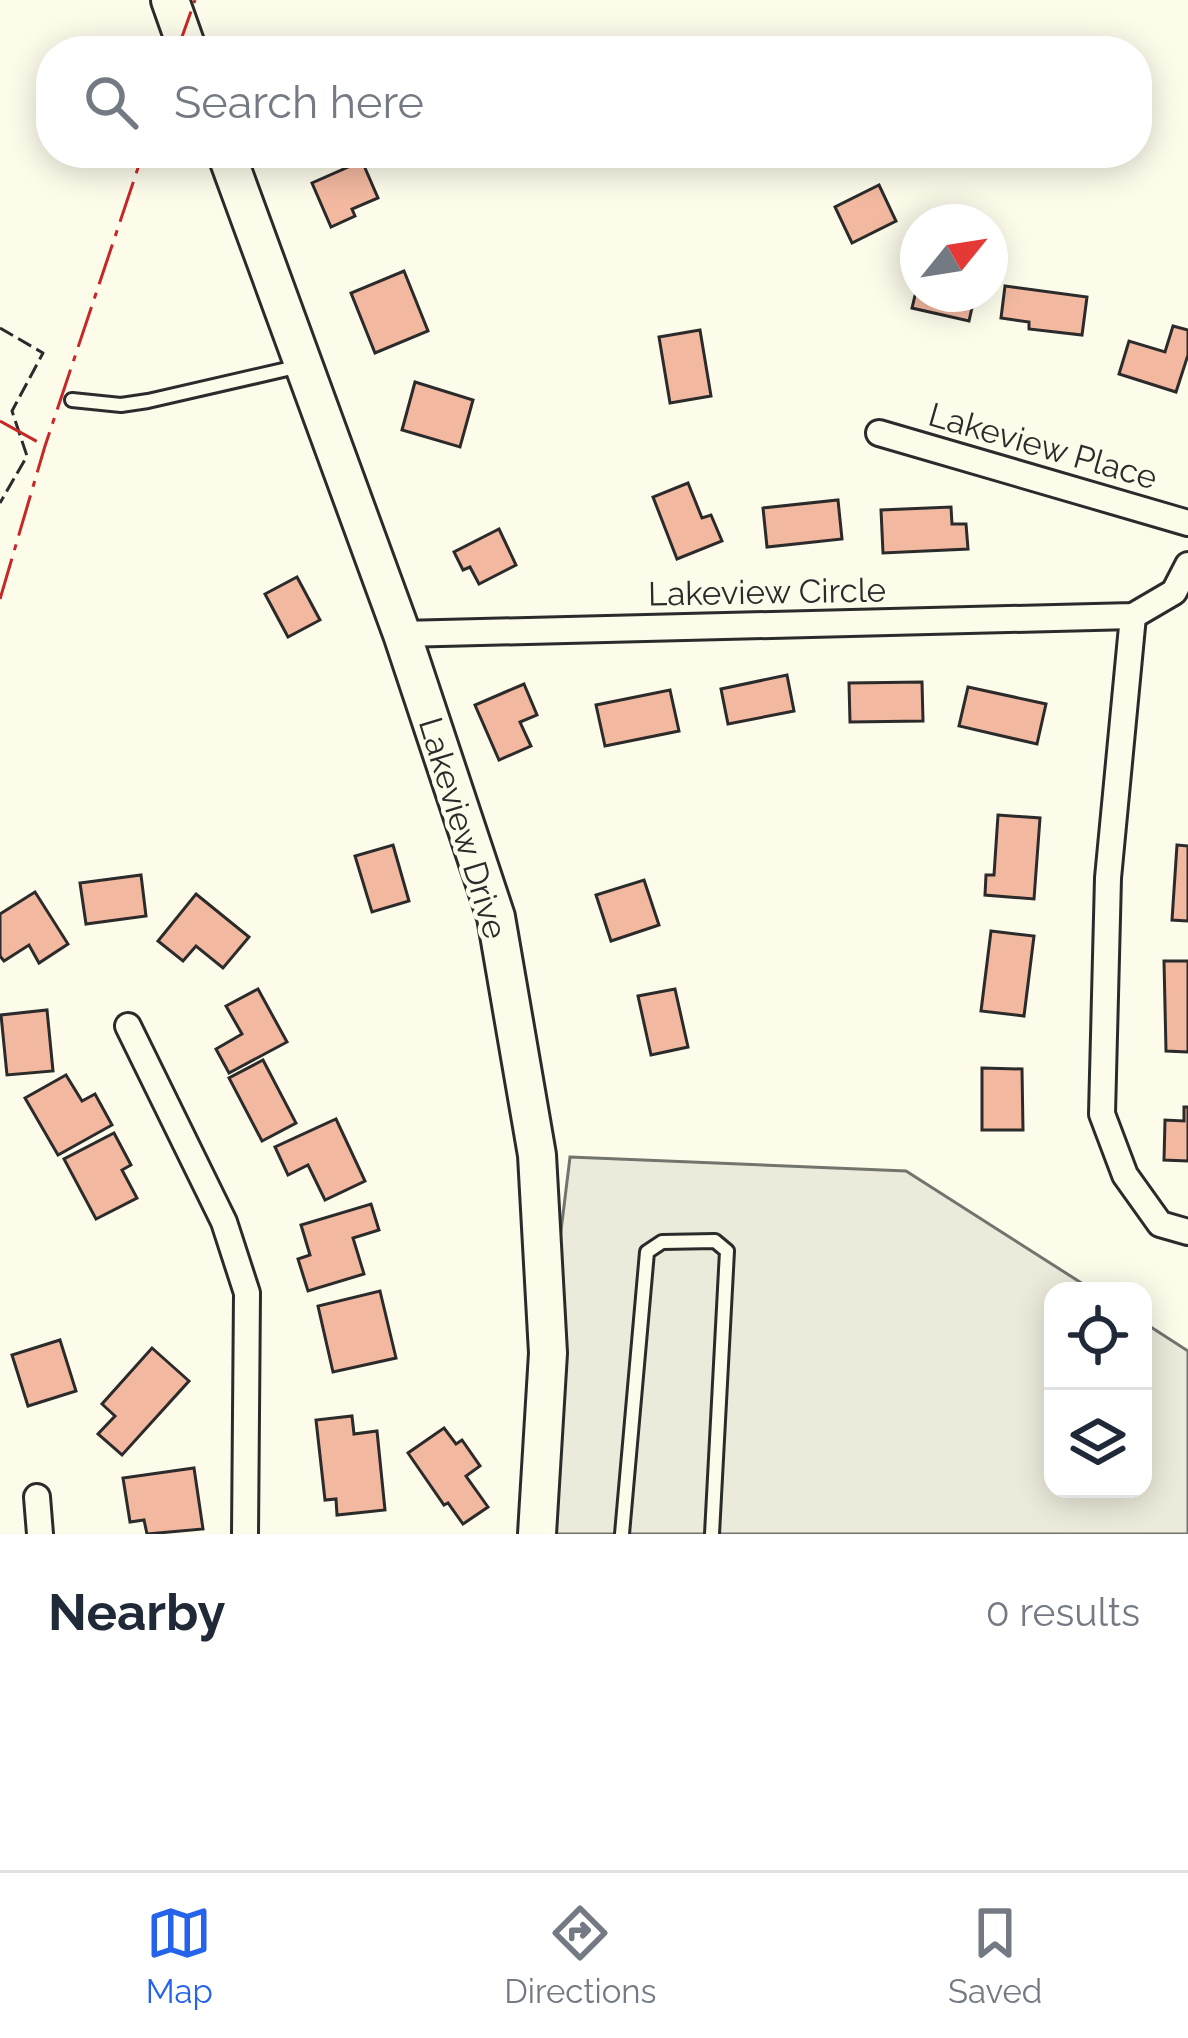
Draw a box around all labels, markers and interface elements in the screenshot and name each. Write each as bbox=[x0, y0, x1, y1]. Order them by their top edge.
search box bbox=[36, 36, 1152, 168]
icon: search bbox=[78, 69, 144, 135]
text: Search here bbox=[174, 76, 424, 129]
north arrow bbox=[900, 204, 1008, 312]
street label: Lakeview Place bbox=[924, 395, 1162, 497]
street label: Lakeview Circle bbox=[648, 570, 886, 614]
street label: Lakeview Drive bbox=[411, 713, 515, 943]
map controls bbox=[1044, 1282, 1152, 1498]
button: locate bbox=[1044, 1282, 1152, 1390]
button: layers bbox=[1044, 1390, 1152, 1498]
text: Nearby bbox=[48, 1582, 225, 1642]
text: 0 results bbox=[986, 1589, 1140, 1635]
tab: Map bbox=[146, 1900, 213, 2011]
tab: Directions bbox=[504, 1900, 657, 2011]
tab: Saved bbox=[948, 1900, 1042, 2011]

